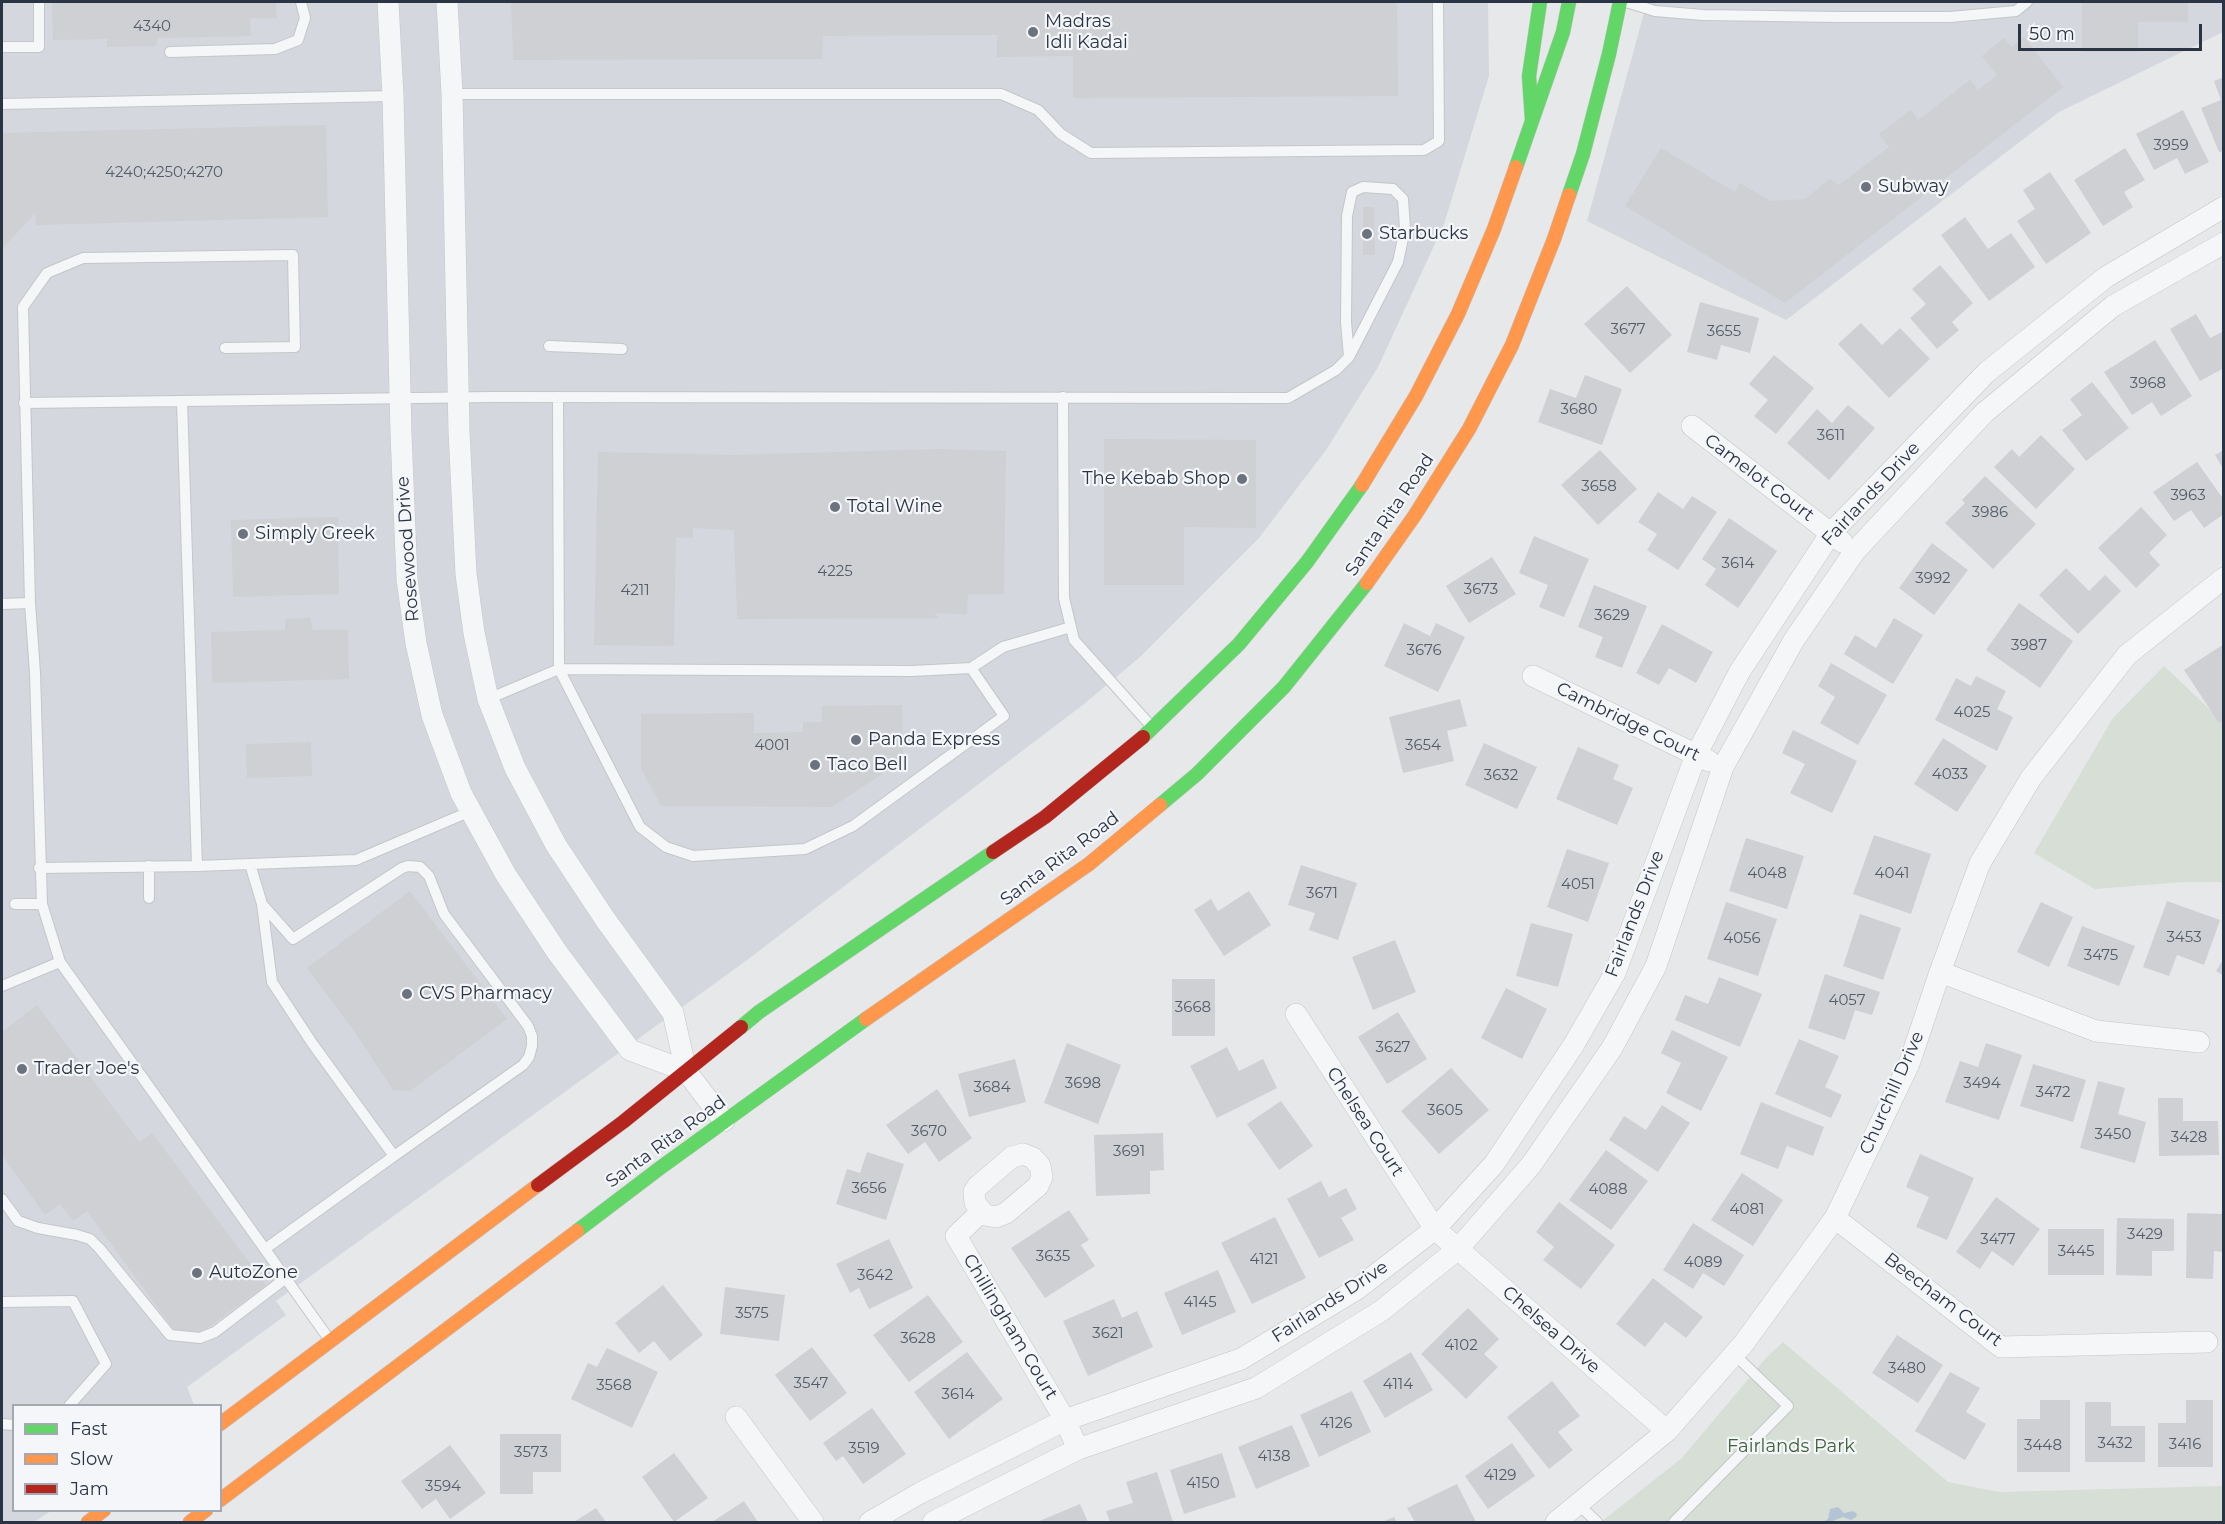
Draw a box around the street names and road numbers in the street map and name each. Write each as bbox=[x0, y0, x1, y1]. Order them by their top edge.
street label: Camelot Court bbox=[1700, 430, 1818, 526]
street label: Fairlands Drive bbox=[1817, 438, 1925, 550]
street label: Santa Rita Road bbox=[1341, 450, 1439, 580]
street label: Rosewood Drive bbox=[392, 475, 424, 623]
street label: Cambridge Court bbox=[1553, 678, 1703, 766]
street label: Santa Rita Road bbox=[996, 807, 1124, 911]
street label: Fairlands Drive bbox=[1601, 848, 1669, 980]
street label: Churchill Drive bbox=[1855, 1028, 1929, 1158]
street label: Chelsea Court bbox=[1322, 1063, 1408, 1181]
street label: Santa Rita Road bbox=[602, 1091, 730, 1193]
street label: Beecham Court bbox=[1880, 1249, 2006, 1351]
street label: Chillingham Court bbox=[958, 1250, 1062, 1404]
street label: Fairlands Drive bbox=[1268, 1256, 1392, 1348]
street label: Chelsea Drive bbox=[1498, 1282, 1604, 1378]

